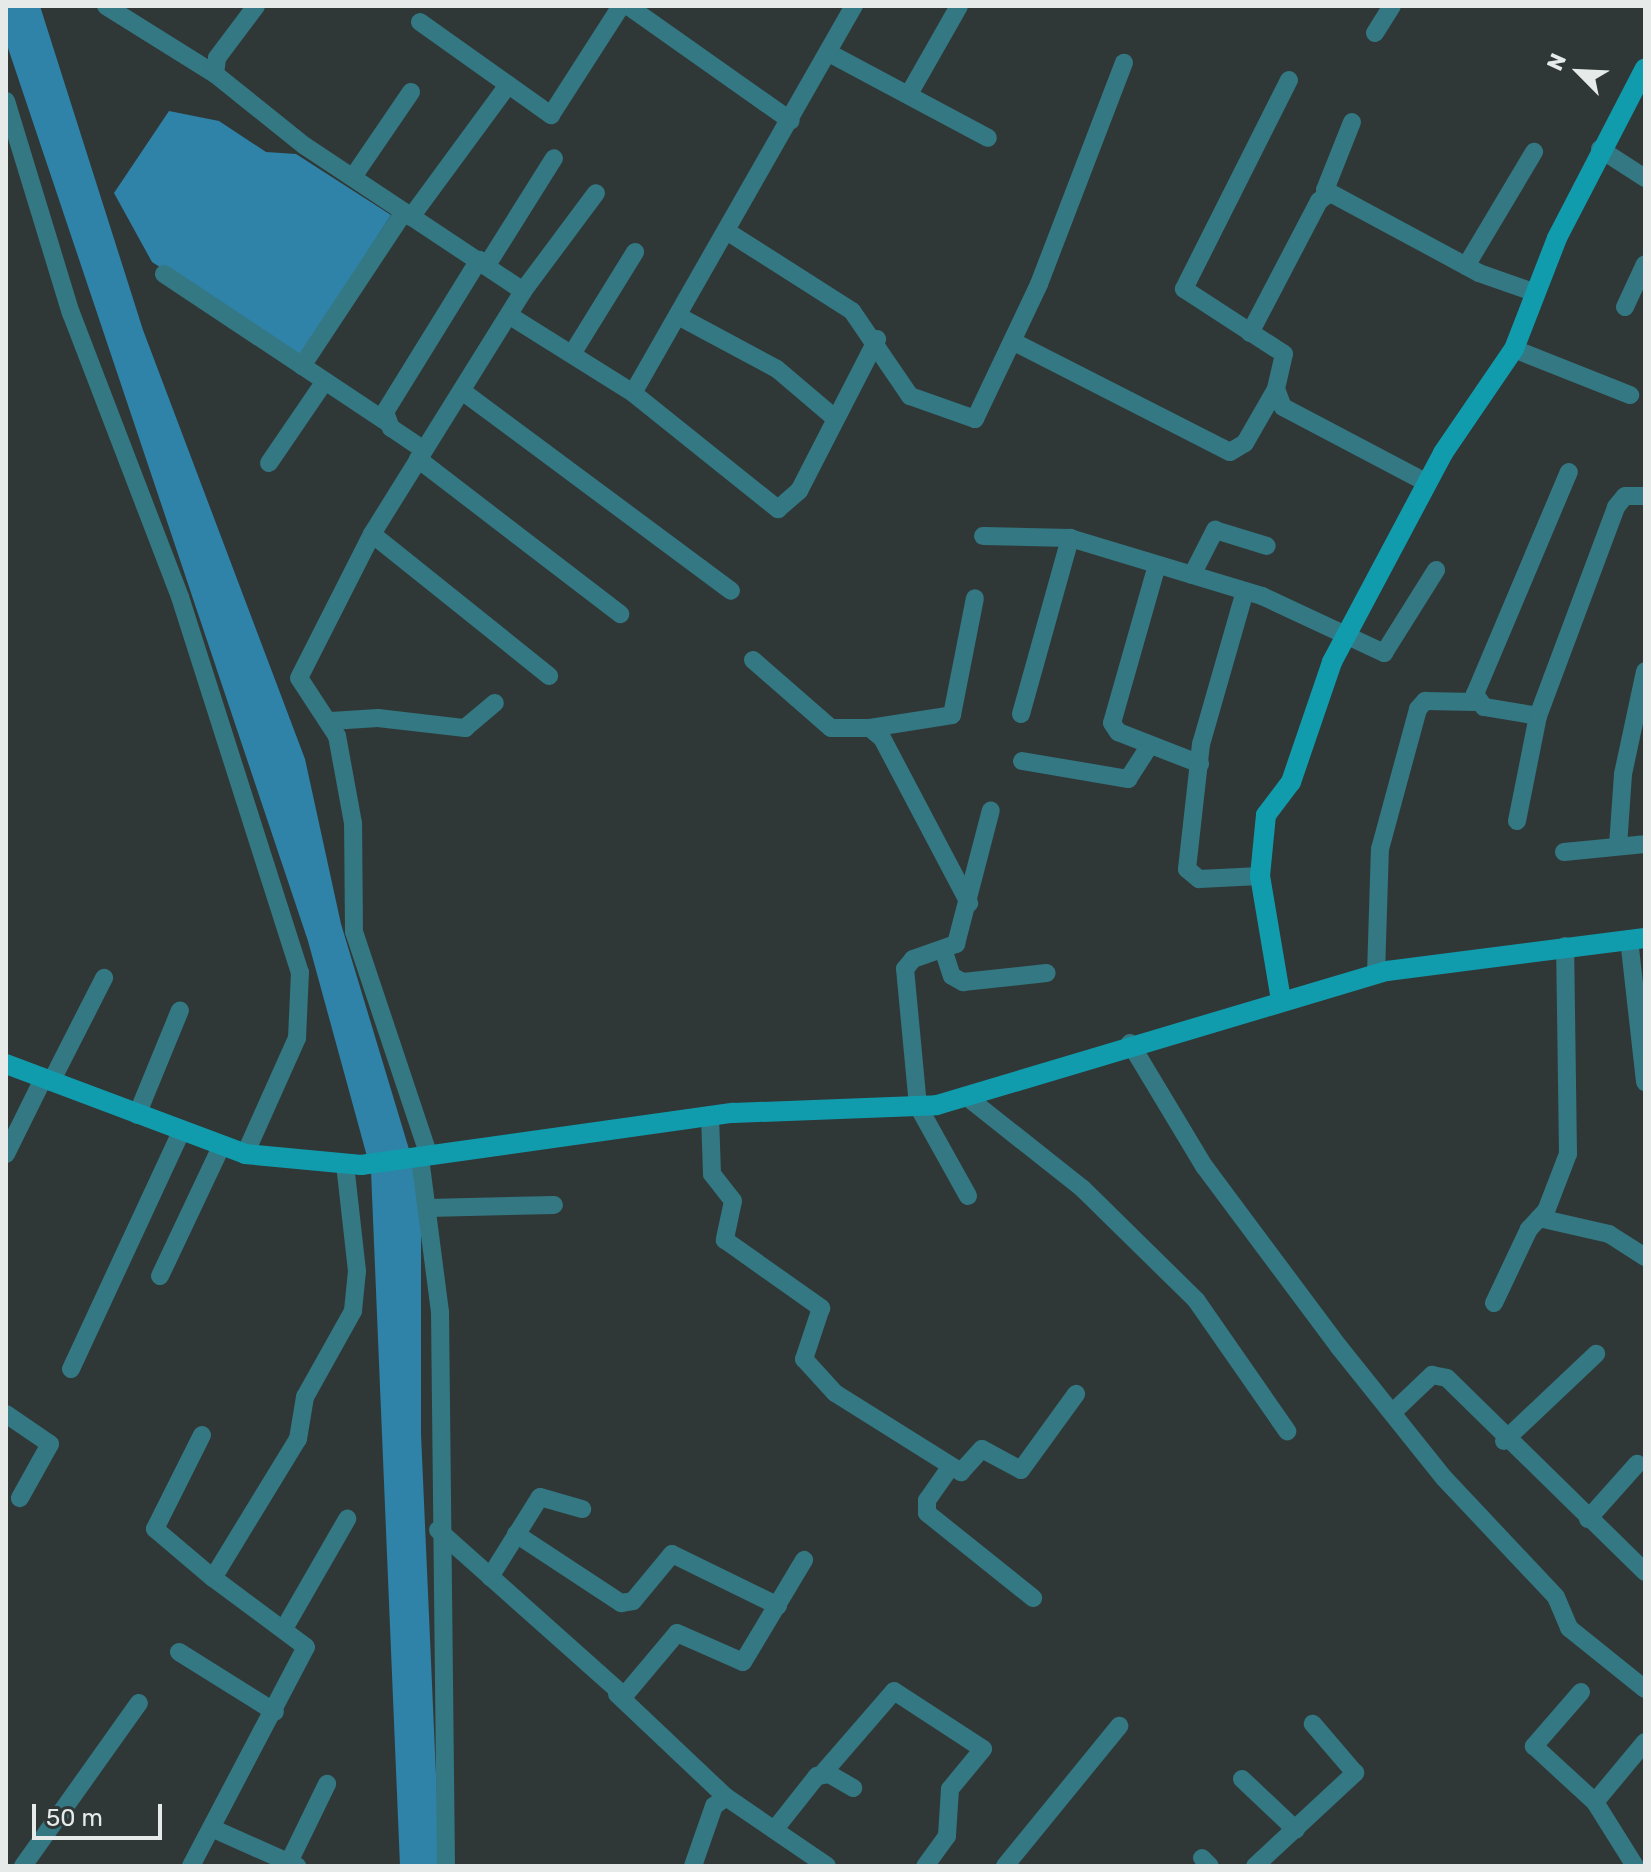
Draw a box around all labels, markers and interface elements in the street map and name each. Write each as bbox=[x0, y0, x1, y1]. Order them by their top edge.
north arrow bbox=[1539, 32, 1619, 112]
text: N bbox=[1541, 49, 1572, 75]
scale bar bbox=[36, 1788, 166, 1838]
text: 50 m bbox=[46, 1804, 103, 1832]

